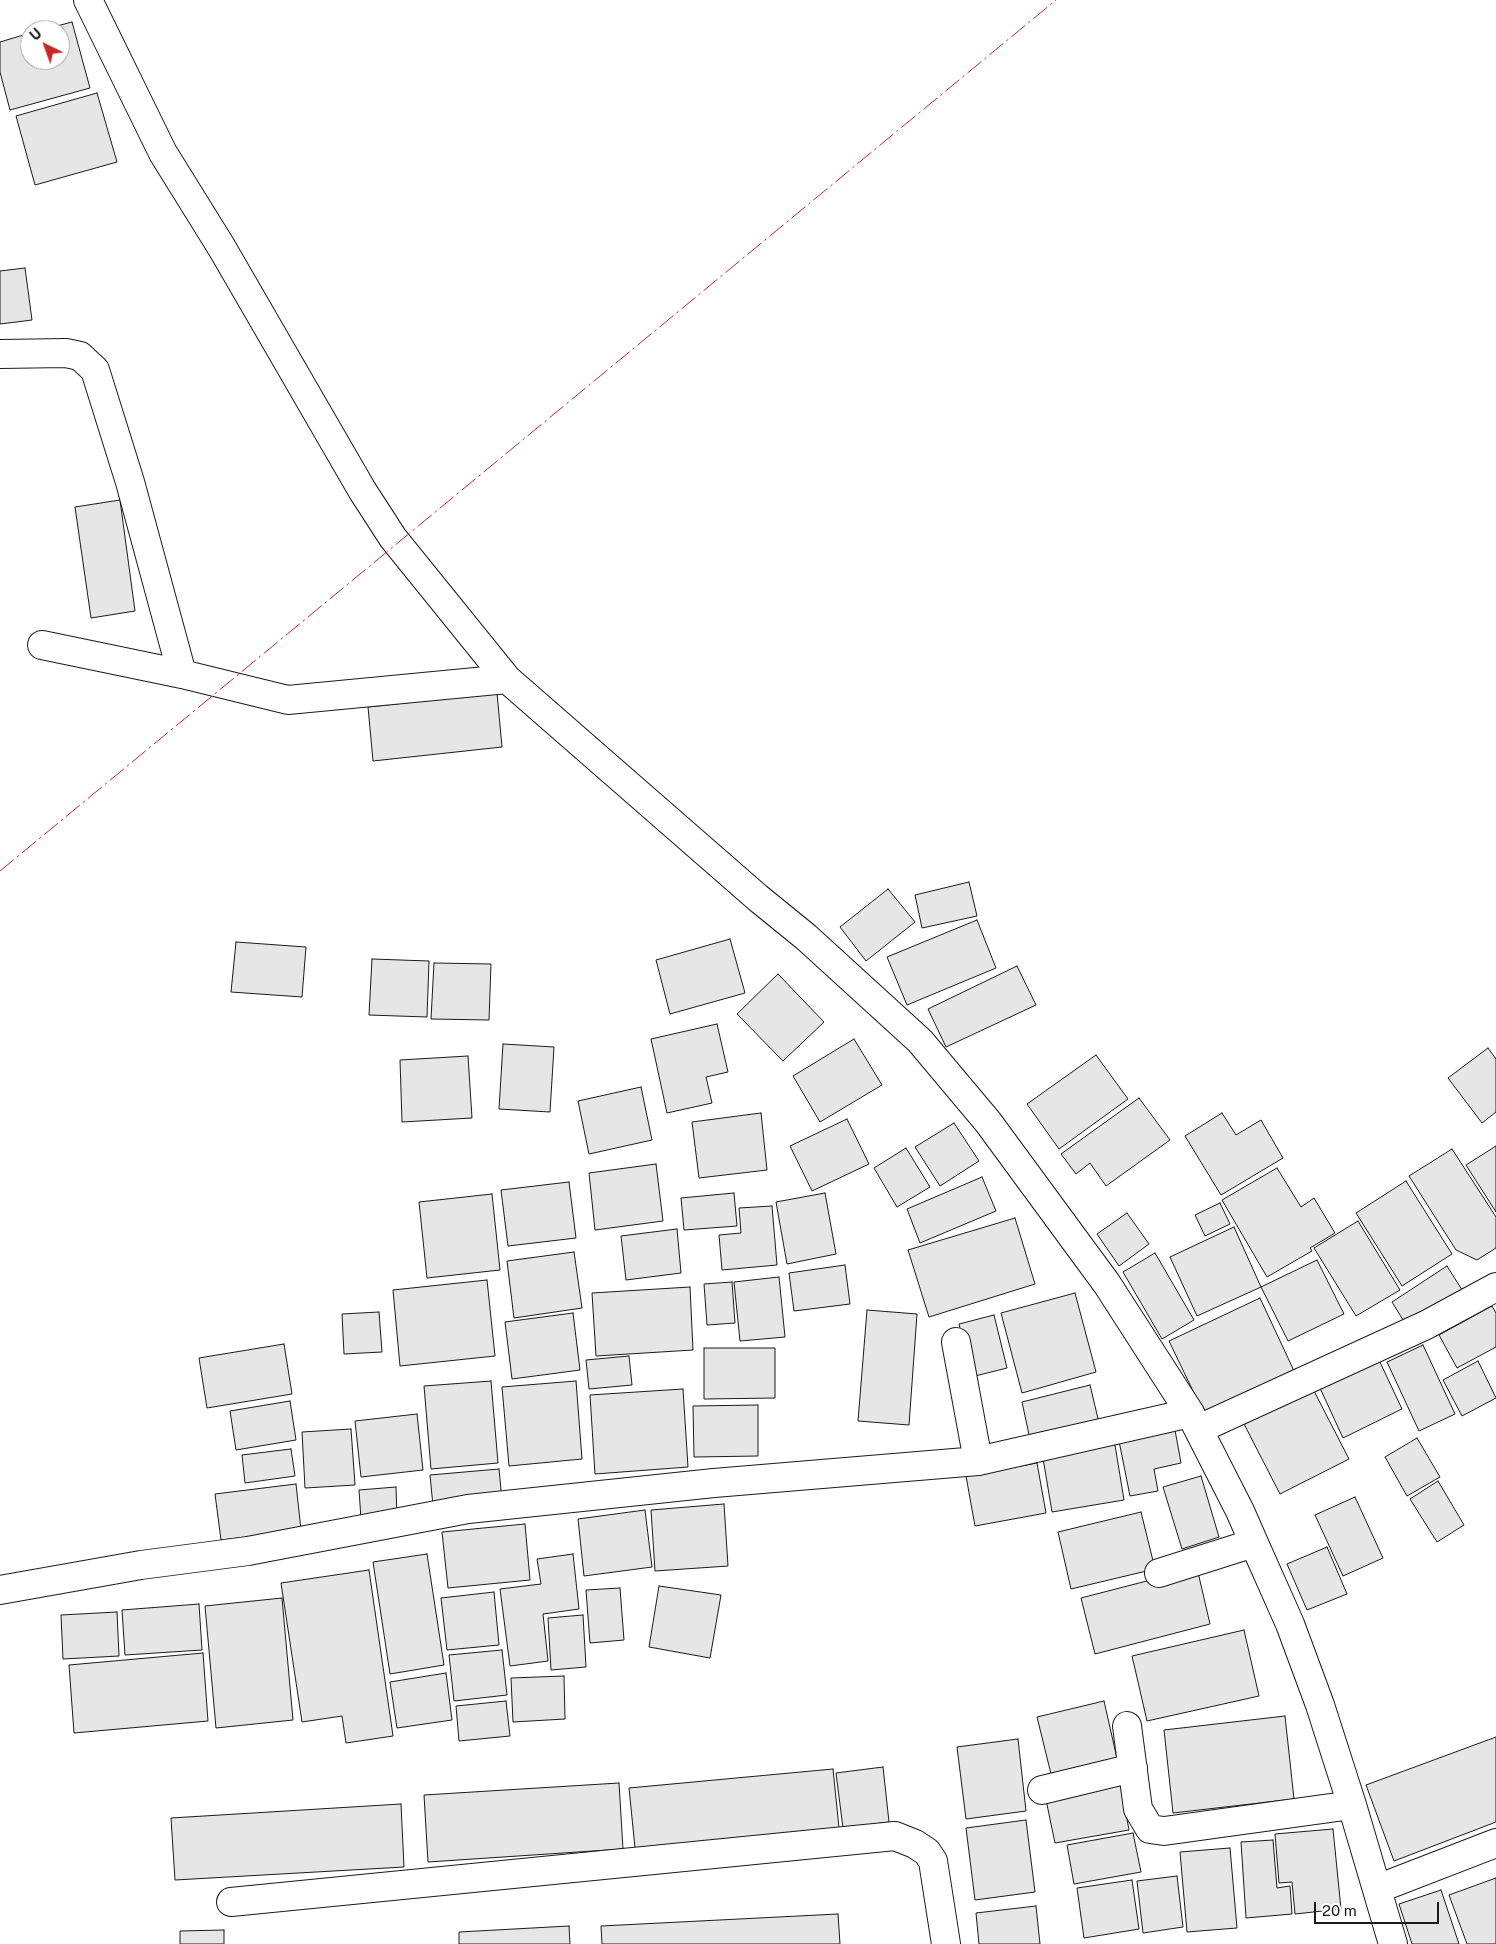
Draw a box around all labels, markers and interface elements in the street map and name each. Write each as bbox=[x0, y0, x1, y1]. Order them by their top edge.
north arrow bbox=[20, 20, 70, 70]
text: U bbox=[27, 25, 45, 44]
scale bar bbox=[1316, 1892, 1441, 1924]
text: 20 m bbox=[1322, 1902, 1357, 1919]

